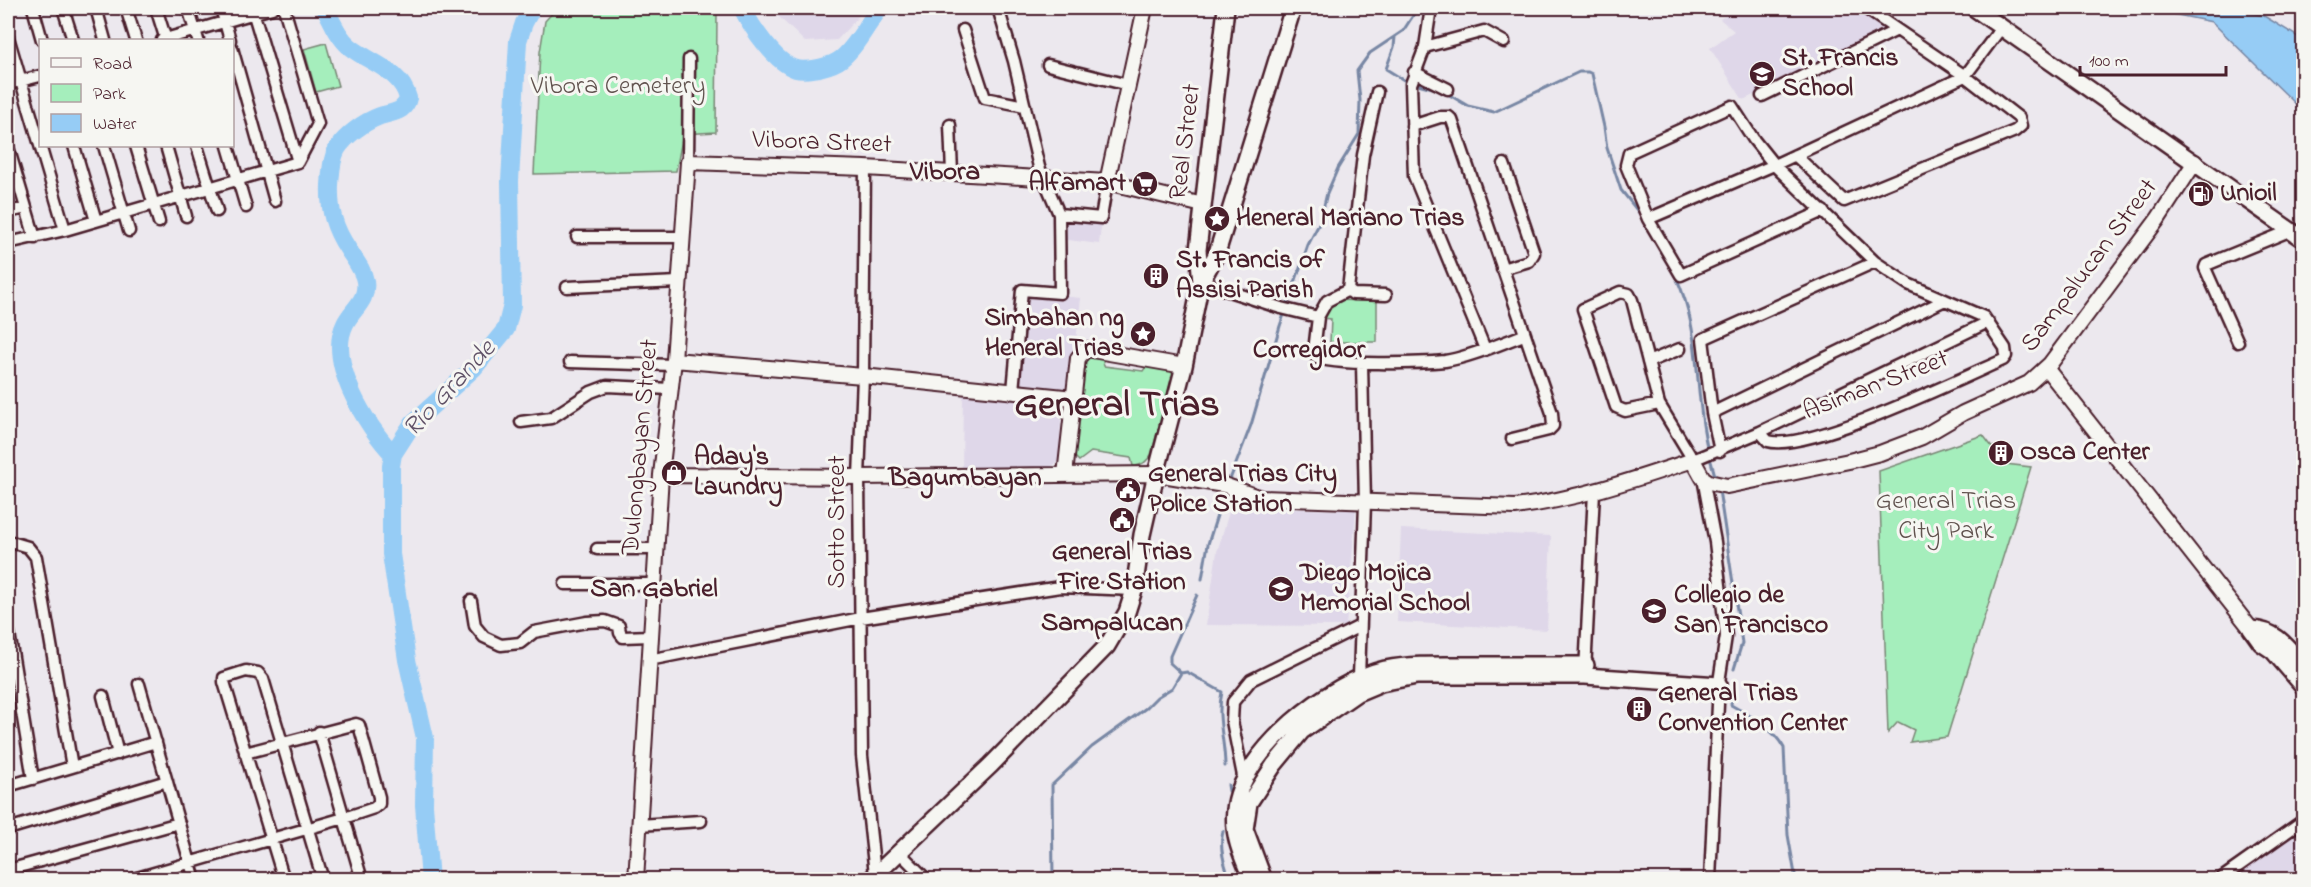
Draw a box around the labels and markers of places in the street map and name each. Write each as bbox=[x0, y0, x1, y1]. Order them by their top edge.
place label: St. Francis School bbox=[1782, 40, 1898, 108]
school or university icon: St. Francis School bbox=[1747, 59, 1777, 89]
place label: Alfamart bbox=[1028, 165, 1126, 203]
supermarket icon: Alfamart bbox=[1130, 169, 1160, 199]
place label: Unioil bbox=[2220, 175, 2277, 213]
fuel station icon: Unioil bbox=[2186, 179, 2216, 209]
place label: Heneral Mariano Trias bbox=[1236, 200, 1465, 238]
place icon: Heneral Mariano Trias bbox=[1202, 204, 1232, 234]
place label: St. Francis of Assisi Parish bbox=[1176, 242, 1325, 310]
building icon: St. Francis of Assisi Parish bbox=[1141, 261, 1171, 291]
place label: Simbahan ng Heneral Trias bbox=[984, 300, 1124, 368]
place icon: Simbahan ng Heneral Trias bbox=[1128, 319, 1158, 349]
place label: Osca Center bbox=[2020, 434, 2151, 472]
building icon: Osca Center bbox=[1986, 438, 2016, 468]
place label: Aday's Laundry bbox=[694, 439, 782, 507]
place label: General Trias City Police Station bbox=[1148, 456, 1337, 524]
shop icon: Aday's Laundry bbox=[659, 458, 689, 488]
public building icon: General Trias City Police Station bbox=[1113, 475, 1143, 505]
public building icon: General Trias Fire Station bbox=[1107, 505, 1137, 535]
place label: General Trias Fire Station bbox=[1052, 534, 1192, 602]
place label: Diego Mojica Memorial School bbox=[1299, 555, 1470, 623]
school or university icon: Diego Mojica Memorial School bbox=[1266, 574, 1296, 604]
place label: Collegio de San Francisco bbox=[1674, 577, 1828, 645]
school or university icon: Collegio de San Francisco bbox=[1639, 596, 1669, 626]
place label: General Trias Convention Center bbox=[1658, 675, 1848, 743]
building icon: General Trias Convention Center bbox=[1624, 694, 1654, 724]

